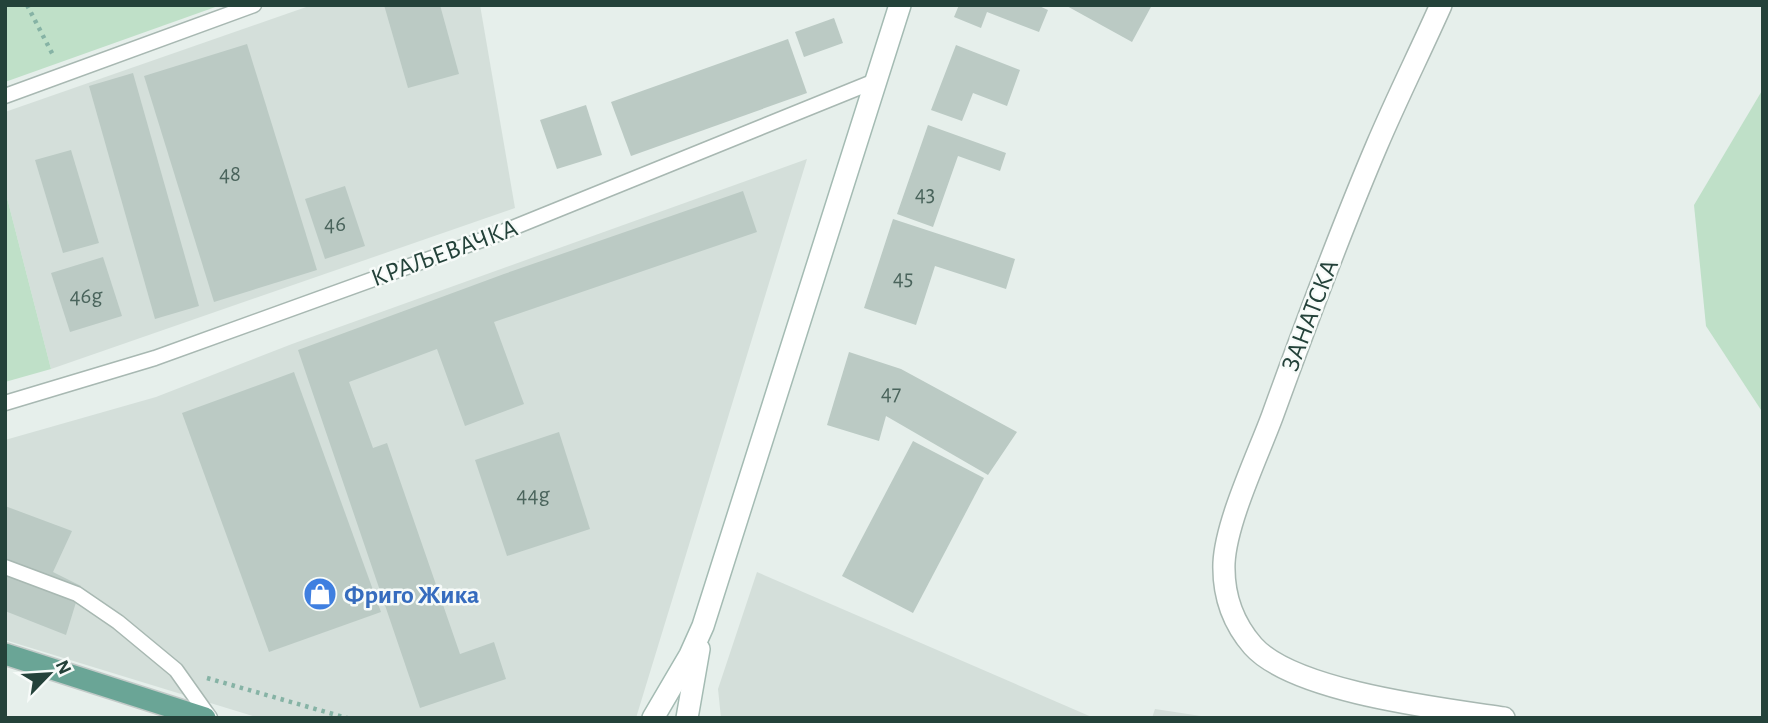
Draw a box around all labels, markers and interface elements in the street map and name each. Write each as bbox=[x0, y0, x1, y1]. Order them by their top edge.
house number: 48 bbox=[219, 163, 241, 186]
house number: 43 bbox=[915, 183, 935, 206]
house number: 46 bbox=[324, 213, 346, 236]
street label: КРАЉЕВАЧКА bbox=[368, 214, 521, 291]
street label: ЗАНАТСКА bbox=[1277, 256, 1343, 375]
house number: 45 bbox=[893, 267, 913, 290]
house number: 46g bbox=[69, 285, 103, 308]
house number: 47 bbox=[881, 382, 901, 405]
house number: 44g bbox=[516, 484, 550, 507]
shop icon: Фриго Жика bbox=[301, 575, 339, 613]
place label: Фриго Жика bbox=[344, 582, 479, 608]
north arrow bbox=[14, 639, 84, 709]
text: N bbox=[52, 657, 74, 677]

